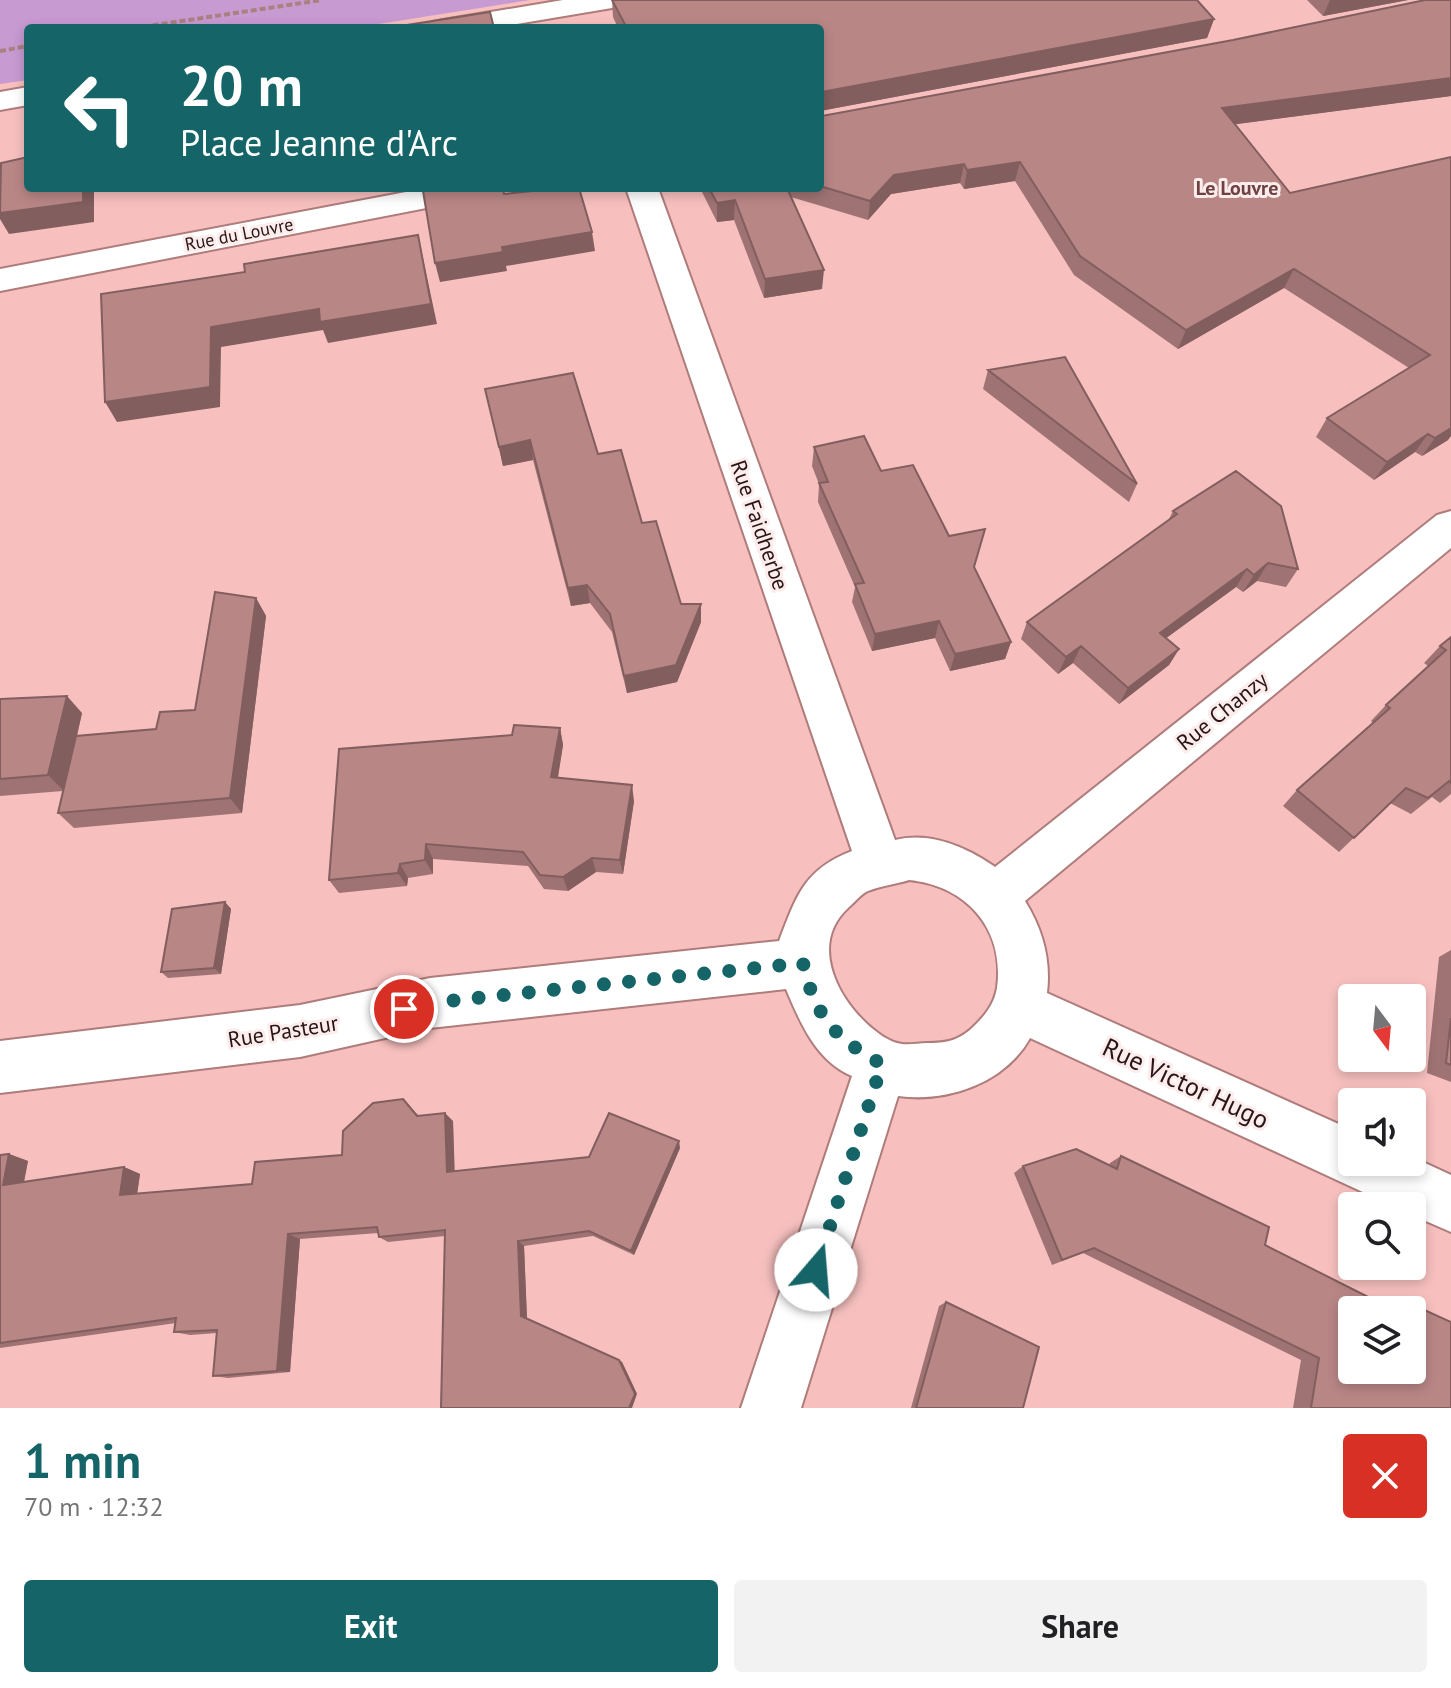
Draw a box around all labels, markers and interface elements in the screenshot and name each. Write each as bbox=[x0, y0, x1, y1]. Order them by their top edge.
text: 20 m bbox=[180, 49, 303, 121]
icon: left bbox=[48, 56, 152, 160]
text: Place Jeanne d'Arc bbox=[180, 119, 458, 166]
district label: Le Louvre bbox=[1196, 175, 1278, 201]
street label: Rue du Louvre bbox=[183, 212, 295, 256]
street label: Rue Faidherbe bbox=[725, 456, 795, 594]
street label: Rue Chanzy bbox=[1171, 665, 1274, 756]
pin bbox=[370, 975, 438, 1043]
north arrow bbox=[1338, 984, 1426, 1072]
map controls bbox=[1338, 984, 1426, 1384]
icon: arrive bbox=[382, 987, 426, 1031]
street label: Rue Pasteur bbox=[226, 1008, 341, 1054]
street label: Rue Victor Hugo bbox=[1098, 1030, 1274, 1136]
button: sound bbox=[1338, 1088, 1426, 1176]
button: search bbox=[1338, 1192, 1426, 1280]
position arrow bbox=[774, 1228, 858, 1312]
button: layers bbox=[1338, 1296, 1426, 1384]
text: 1 min bbox=[24, 1429, 141, 1491]
button: close bbox=[1343, 1434, 1427, 1518]
text: 70 m · 12:32 bbox=[24, 1490, 164, 1523]
button: Exit bbox=[24, 1580, 718, 1672]
button: Share bbox=[734, 1580, 1427, 1672]

